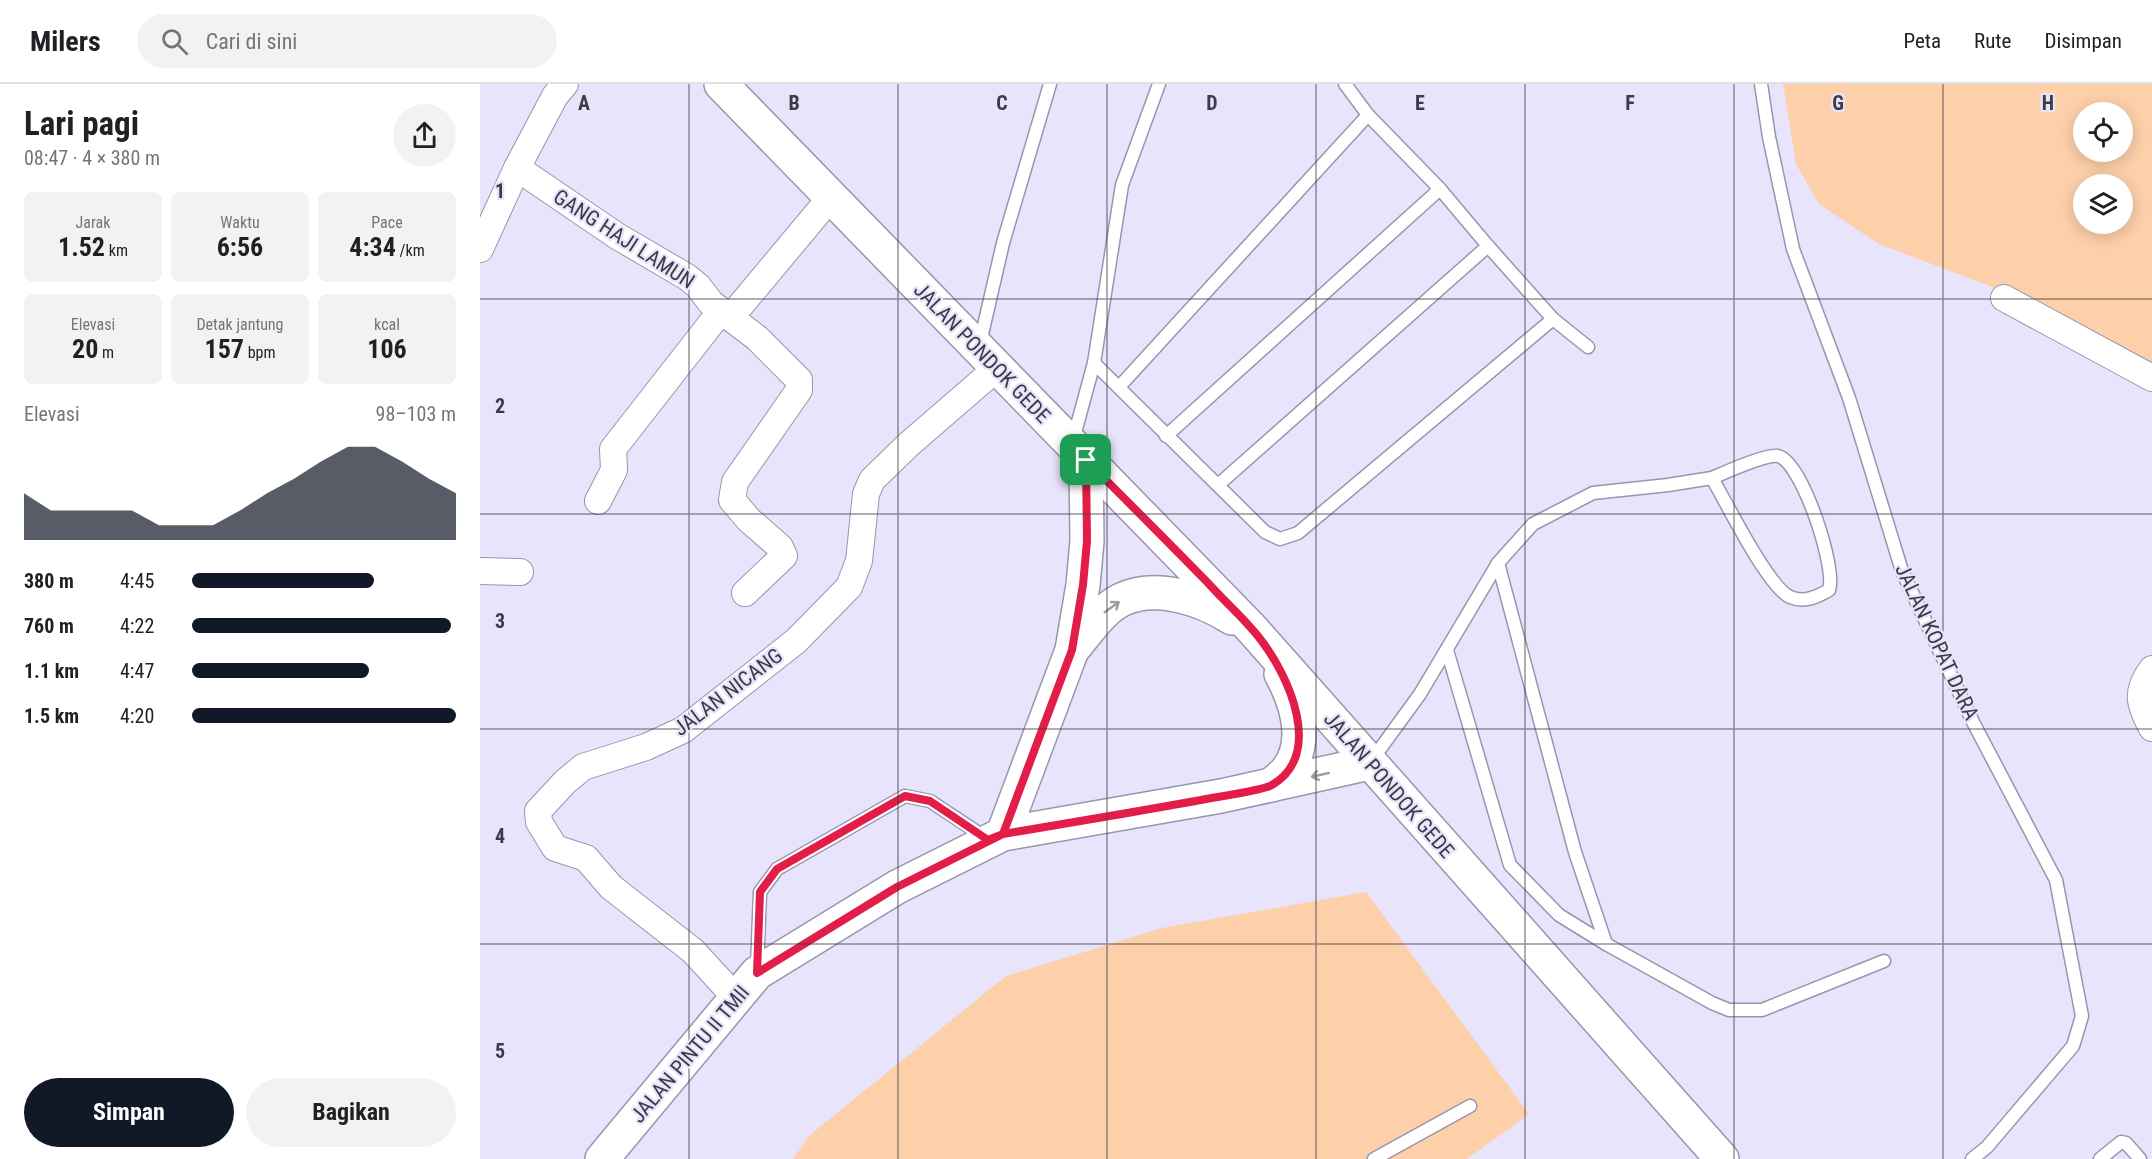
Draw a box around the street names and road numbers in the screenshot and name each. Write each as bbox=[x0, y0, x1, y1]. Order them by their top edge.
street label: GANG HAJI LAMUN bbox=[549, 184, 699, 294]
street label: JALAN PONDOK GEDE bbox=[909, 278, 1055, 428]
street label: JALAN KOPAT DARA bbox=[1890, 560, 1984, 724]
street label: JALAN NICANG bbox=[669, 643, 787, 741]
street label: JALAN PONDOK GEDE bbox=[1319, 707, 1459, 863]
street label: JALAN PINTU II TMII bbox=[626, 981, 754, 1127]

